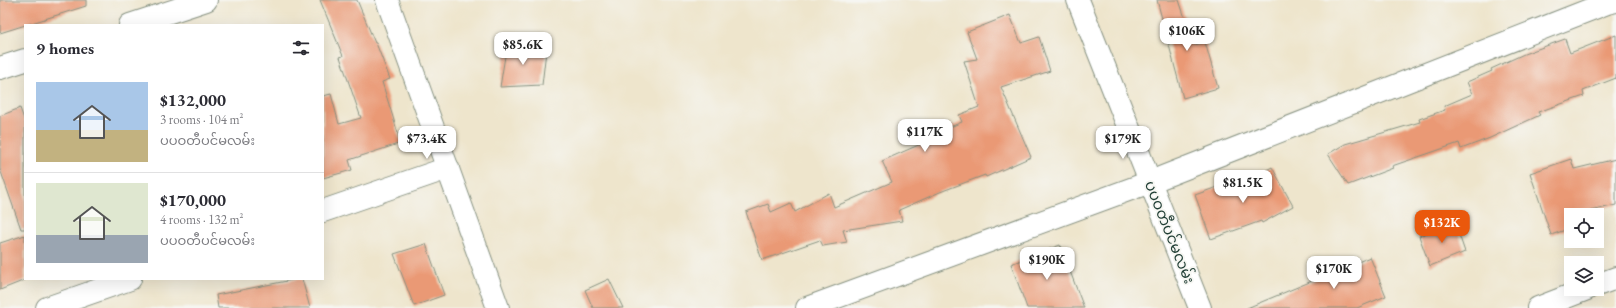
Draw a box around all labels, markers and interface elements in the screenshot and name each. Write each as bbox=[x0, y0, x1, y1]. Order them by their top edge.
pin: $106K bbox=[1159, 18, 1215, 52]
text: $106K bbox=[1169, 22, 1205, 39]
pin: $85.6K bbox=[490, 32, 556, 66]
text: $85.6K bbox=[503, 36, 543, 53]
text: 9 homes bbox=[36, 37, 94, 59]
icon: filters bbox=[290, 37, 312, 59]
text: $132,000 bbox=[160, 89, 226, 111]
icon: home bbox=[68, 98, 116, 146]
text: 3 rooms · 104 m² bbox=[160, 111, 244, 128]
pin: $117K bbox=[897, 119, 953, 153]
text: $117K bbox=[907, 123, 943, 140]
pin: $73.4K bbox=[394, 126, 460, 160]
pin: $179K bbox=[1095, 126, 1151, 160]
text: $73.4K bbox=[407, 130, 447, 147]
text: $179K bbox=[1105, 130, 1141, 147]
text: ပပဝတီပင်မလမ်း bbox=[160, 132, 255, 149]
pin: $81.5K bbox=[1210, 170, 1276, 204]
text: $81.5K bbox=[1223, 174, 1263, 191]
street label: ပပဝတီပင်မလမ်း bbox=[1141, 178, 1199, 286]
text: $170,000 bbox=[160, 189, 226, 211]
icon: home bbox=[68, 199, 116, 247]
map controls bbox=[1564, 208, 1604, 296]
button: locate bbox=[1564, 208, 1604, 248]
pin: $132K bbox=[1414, 210, 1470, 244]
text: 4 rooms · 132 m² bbox=[160, 211, 244, 228]
text: $132K bbox=[1424, 214, 1460, 231]
text: ပပဝတီပင်မလမ်း bbox=[160, 232, 255, 249]
pin: $190K bbox=[1019, 247, 1075, 281]
text: $190K bbox=[1029, 251, 1065, 268]
pin: $170K bbox=[1306, 256, 1362, 290]
button: layers bbox=[1564, 256, 1604, 296]
text: $170K bbox=[1316, 260, 1352, 277]

